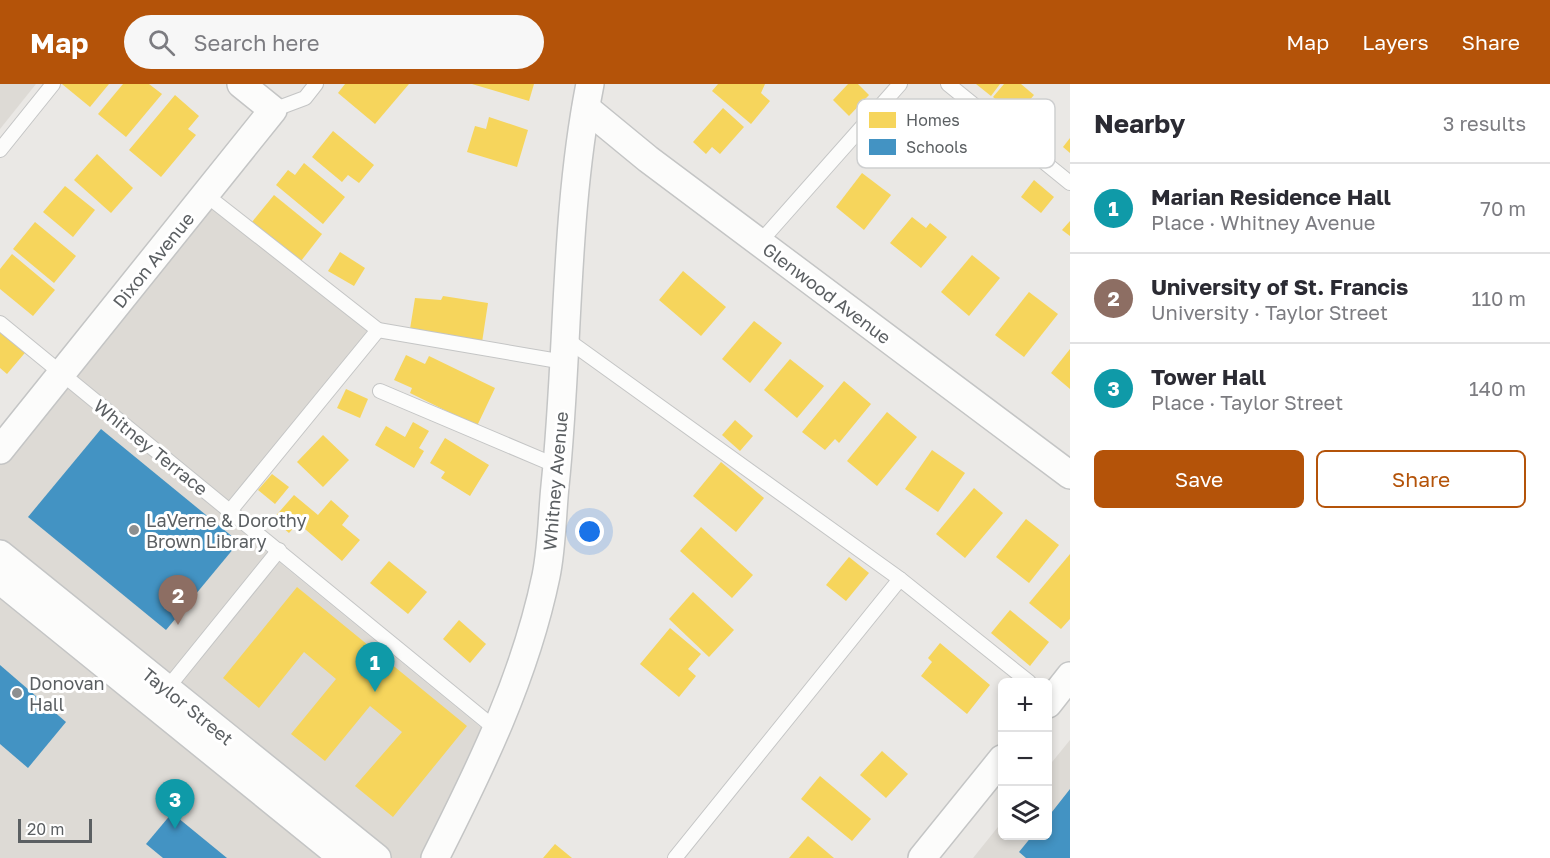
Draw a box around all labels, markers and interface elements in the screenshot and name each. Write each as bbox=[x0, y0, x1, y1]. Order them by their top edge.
search box bbox=[124, 15, 544, 69]
text: Map bbox=[30, 26, 88, 59]
icon: search bbox=[145, 26, 178, 59]
text: Search here bbox=[193, 29, 319, 56]
text: Map bbox=[1286, 29, 1329, 55]
text: Layers bbox=[1362, 29, 1429, 55]
text: Share bbox=[1462, 29, 1520, 55]
legend bbox=[857, 99, 1055, 168]
text: Nearby bbox=[1094, 108, 1185, 139]
text: Homes bbox=[906, 110, 960, 130]
text: 3 results bbox=[1443, 111, 1526, 135]
text: Schools bbox=[906, 137, 968, 157]
text: Marian Residence Hall bbox=[1151, 183, 1391, 210]
text: 1 bbox=[1108, 196, 1119, 220]
text: 70 m bbox=[1480, 196, 1526, 220]
street label: Dixon Avenue bbox=[108, 208, 198, 312]
text: Place · Whitney Avenue bbox=[1151, 210, 1375, 234]
street label: Glenwood Avenue bbox=[759, 238, 895, 348]
text: University of St. Francis bbox=[1151, 273, 1408, 300]
text: 2 bbox=[1107, 286, 1120, 310]
text: 110 m bbox=[1472, 286, 1526, 310]
text: University · Taylor Street bbox=[1151, 300, 1388, 324]
text: Tower Hall bbox=[1151, 363, 1266, 390]
text: 3 bbox=[1107, 376, 1120, 400]
text: 140 m bbox=[1469, 376, 1526, 400]
text: Place · Taylor Street bbox=[1151, 390, 1343, 414]
street label: Whitney Terrace bbox=[90, 394, 212, 500]
street label: Whitney Avenue bbox=[538, 410, 572, 552]
button: Save bbox=[1094, 450, 1304, 508]
button: Share bbox=[1316, 450, 1526, 508]
place label: LaVerne & Dorothy Brown Library bbox=[146, 509, 307, 552]
your location bbox=[575, 517, 604, 546]
marker: LaVerne & Dorothy Brown Library bbox=[127, 523, 141, 537]
pin: 2 bbox=[158, 576, 198, 625]
pin: 1 bbox=[356, 642, 394, 692]
street label: Taylor Street bbox=[138, 663, 238, 749]
place label: Donovan Hall bbox=[29, 672, 105, 715]
map controls bbox=[998, 678, 1052, 840]
button: + bbox=[998, 678, 1052, 732]
marker: Donovan Hall bbox=[10, 686, 24, 700]
button: − bbox=[998, 732, 1052, 786]
pin: 3 bbox=[156, 780, 195, 829]
button: layers bbox=[998, 786, 1052, 840]
scale bar bbox=[18, 816, 92, 844]
text: 20 m bbox=[27, 819, 64, 839]

